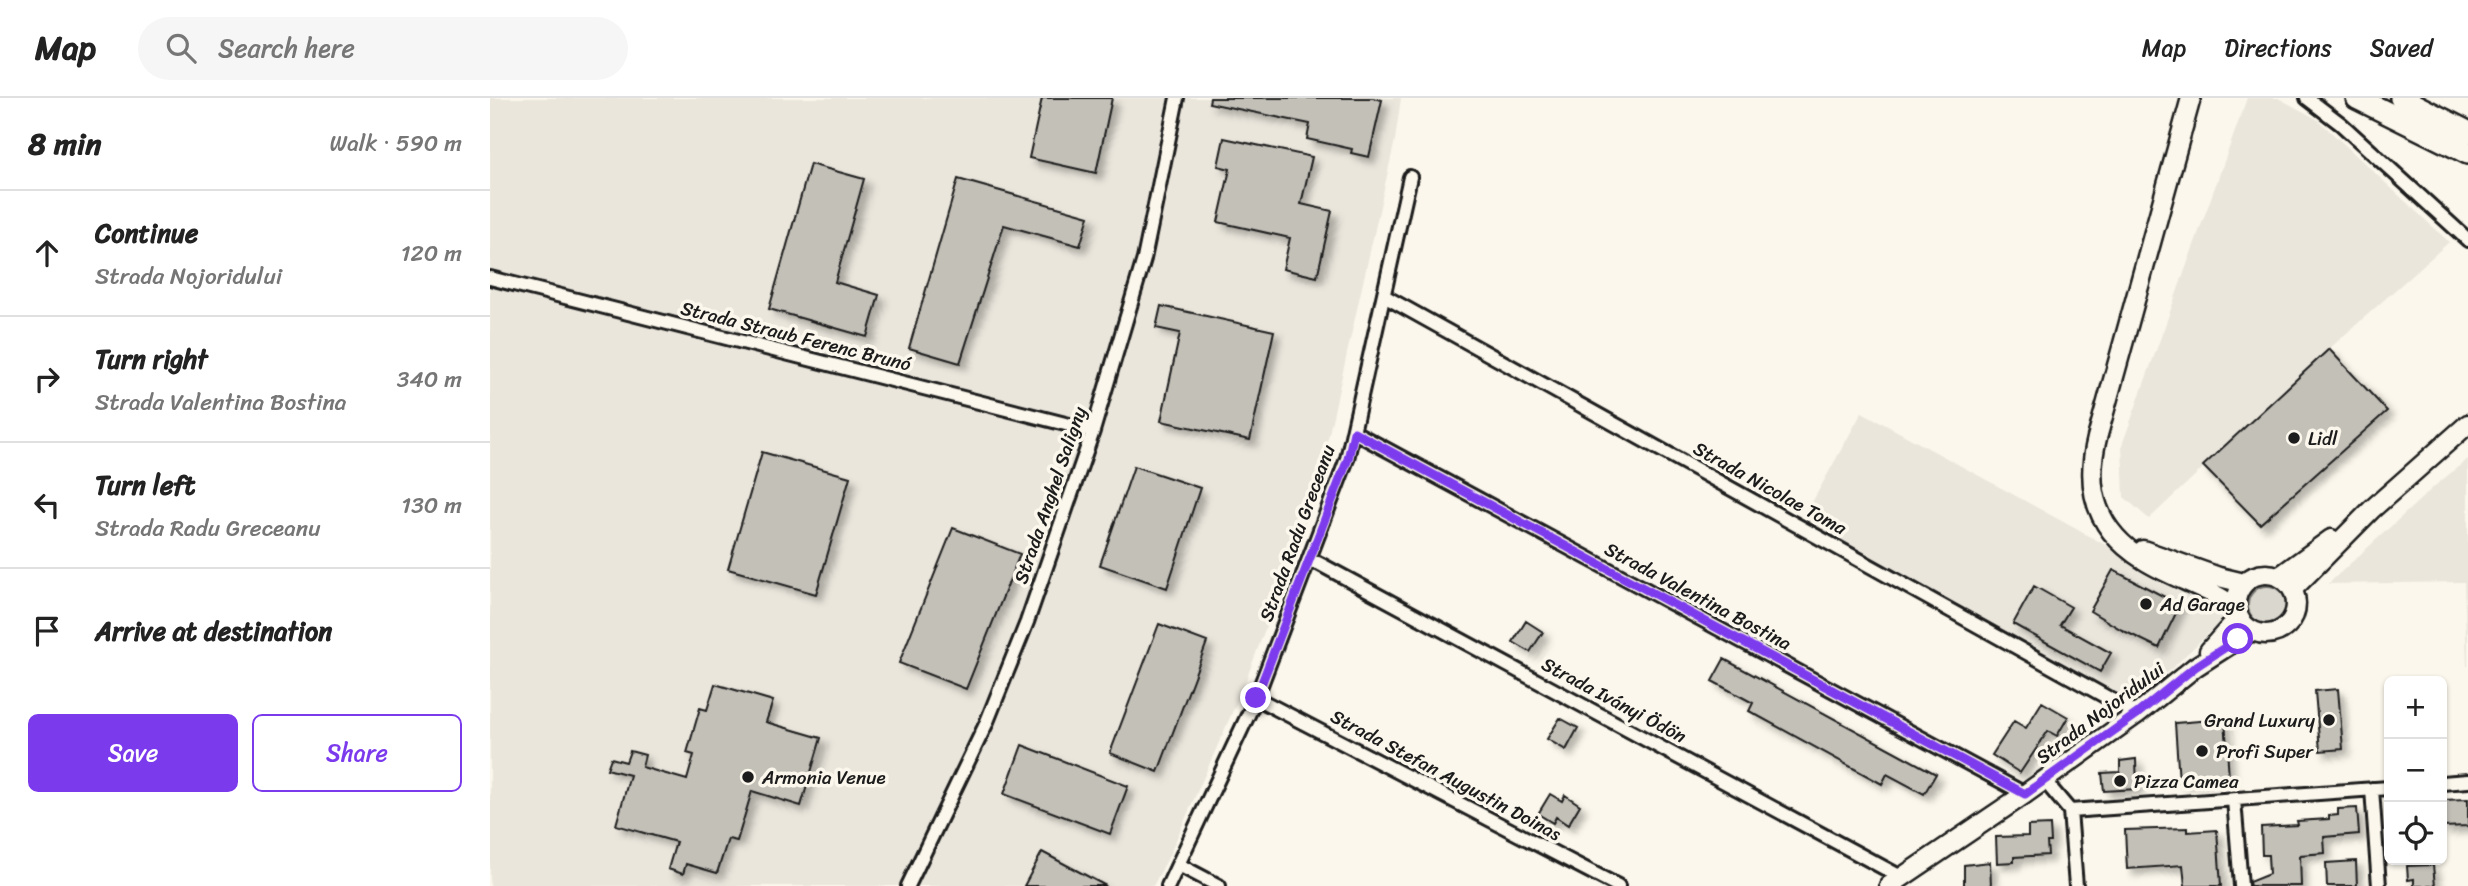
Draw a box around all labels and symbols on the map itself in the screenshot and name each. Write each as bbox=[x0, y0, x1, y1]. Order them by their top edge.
street label: Strada Straub Ferenc Brunó bbox=[677, 291, 915, 381]
street label: Strada Anghel Saligny bbox=[1004, 402, 1096, 588]
place label: Lidl bbox=[2308, 422, 2338, 455]
marker: Lidl bbox=[2286, 430, 2302, 446]
street label: Strada Nicolae Toma bbox=[1687, 432, 1853, 544]
street label: Strada Radu Greceanu bbox=[1250, 440, 1344, 626]
street label: Strada Valentina Bostina bbox=[1599, 533, 1798, 660]
place label: Ad Garage bbox=[2159, 588, 2245, 621]
marker: Ad Garage bbox=[2138, 596, 2154, 612]
route start bbox=[2222, 623, 2253, 654]
street label: Strada Iványi Ödön bbox=[1535, 648, 1693, 752]
street label: Strada Nojoridului bbox=[2028, 653, 2172, 773]
route end bbox=[1240, 682, 1271, 713]
street label: Strada Stefan Augustin Doinas bbox=[1325, 700, 1568, 850]
place label: Grand Luxury bbox=[2204, 704, 2315, 737]
marker: Grand Luxury bbox=[2321, 712, 2337, 728]
place label: Profi Super bbox=[2216, 735, 2314, 768]
marker: Profi Super bbox=[2194, 743, 2210, 759]
place label: Armonia Venue bbox=[761, 761, 886, 794]
place label: Pizza Camea bbox=[2134, 765, 2239, 798]
marker: Armonia Venue bbox=[740, 769, 756, 785]
marker: Pizza Camea bbox=[2112, 773, 2128, 789]

